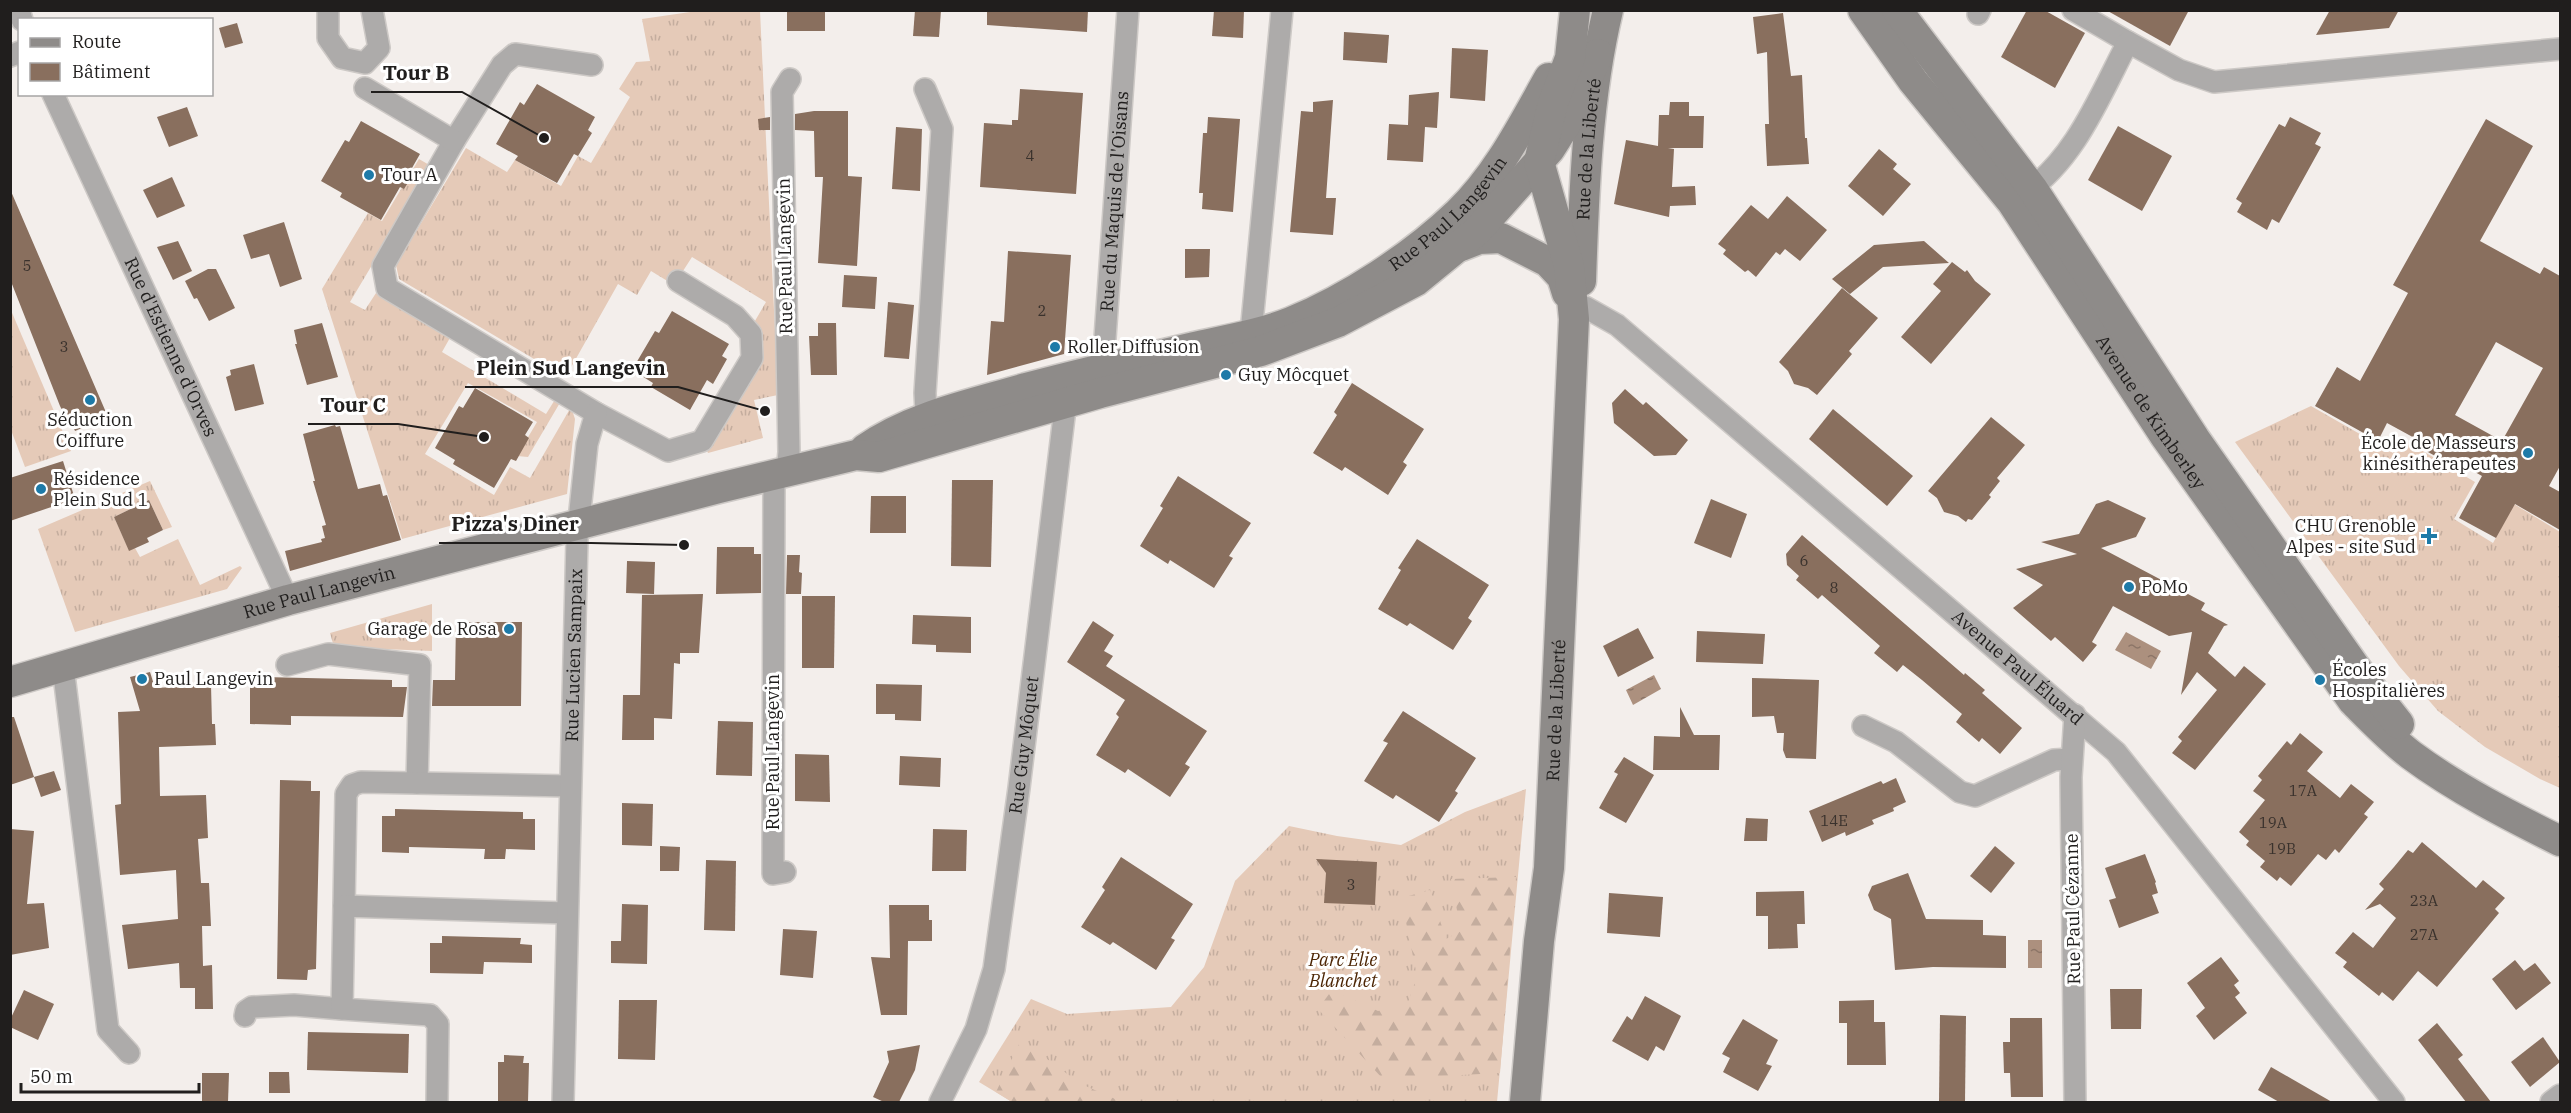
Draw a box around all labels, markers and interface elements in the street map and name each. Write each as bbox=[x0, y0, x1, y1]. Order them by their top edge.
legend bbox=[18, 18, 213, 96]
text: Route bbox=[72, 30, 121, 53]
callout: Tour B bbox=[371, 54, 462, 92]
text: Tour B bbox=[383, 59, 449, 86]
text: Bâtiment bbox=[72, 60, 150, 83]
street label: Rue de la Liberté bbox=[1571, 77, 1606, 221]
street label: Rue du Maquis de l'Oisans bbox=[1095, 90, 1133, 313]
house number: 4 bbox=[1025, 146, 1035, 165]
street label: Rue Paul Langevin bbox=[1384, 152, 1512, 276]
place label: Tour A bbox=[381, 163, 438, 186]
marker: Tour A bbox=[362, 168, 376, 182]
street label: Rue Paul Langevin bbox=[772, 178, 797, 334]
street label: Rue d'Estienne d'Orves bbox=[119, 253, 223, 440]
house number: 5 bbox=[22, 256, 32, 275]
house number: 2 bbox=[1037, 301, 1047, 320]
street label: Avenue de Kimberley bbox=[2091, 330, 2211, 494]
place label: Roller Diffusion bbox=[1067, 335, 1200, 358]
house number: 3 bbox=[59, 337, 69, 356]
marker: Roller Diffusion bbox=[1048, 340, 1062, 354]
callout: Plein Sud Langevin bbox=[465, 349, 678, 387]
text: Plein Sud Langevin bbox=[476, 354, 666, 381]
place label: Guy Môcquet bbox=[1238, 363, 1349, 386]
marker: Guy Môcquet bbox=[1219, 368, 1233, 382]
callout: Tour C bbox=[308, 386, 398, 424]
text: Tour C bbox=[320, 391, 386, 418]
marker: Séduction Coiffure bbox=[83, 393, 97, 407]
place label: Séduction Coiffure bbox=[47, 408, 133, 452]
place label: École de Masseurs kinésithérapeutes bbox=[2361, 431, 2516, 475]
marker: École de Masseurs kinésithérapeutes bbox=[2521, 446, 2535, 460]
place label: Résidence Plein Sud 1 bbox=[53, 467, 148, 511]
marker: Résidence Plein Sud 1 bbox=[34, 482, 48, 496]
callout: Pizza's Diner bbox=[439, 505, 591, 543]
text: Pizza's Diner bbox=[451, 510, 579, 537]
place label: CHU Grenoble Alpes - site Sud bbox=[2286, 514, 2416, 558]
marker: CHU Grenoble Alpes - site Sud bbox=[2420, 527, 2438, 545]
house number: 6 bbox=[1799, 551, 1809, 570]
street label: Rue Paul Langevin bbox=[240, 561, 398, 624]
street label: Rue Lucien Sampaix bbox=[560, 568, 587, 742]
place label: PoMo bbox=[2141, 575, 2188, 598]
house number: 8 bbox=[1829, 578, 1839, 597]
marker: PoMo bbox=[2122, 580, 2136, 594]
street label: Avenue Paul Éluard bbox=[1947, 605, 2088, 730]
place label: Garage de Rosa bbox=[367, 617, 497, 640]
marker: Garage de Rosa bbox=[502, 622, 516, 636]
street label: Rue de la Liberté bbox=[1541, 639, 1570, 782]
place label: Écoles Hospitalières bbox=[2332, 658, 2445, 702]
place label: Paul Langevin bbox=[154, 667, 274, 690]
marker: Paul Langevin bbox=[135, 672, 149, 686]
marker: Écoles Hospitalières bbox=[2313, 673, 2327, 687]
street label: Rue Paul Langevin bbox=[761, 674, 784, 830]
street label: Rue Guy Môquet bbox=[1004, 675, 1043, 815]
house number: 17A bbox=[2289, 781, 2318, 800]
house number: 14E bbox=[1820, 811, 1848, 830]
house number: 19A bbox=[2259, 813, 2288, 832]
street label: Rue Paul Cézanne bbox=[2060, 833, 2085, 985]
house number: 19B bbox=[2268, 839, 2296, 858]
house number: 3 bbox=[1346, 875, 1356, 894]
house number: 23A bbox=[2410, 891, 2439, 910]
house number: 27A bbox=[2410, 925, 2439, 944]
park label: Parc Élie Blanchet bbox=[1308, 948, 1378, 992]
scale bar bbox=[21, 1056, 200, 1094]
text: 50 m bbox=[30, 1065, 73, 1088]

